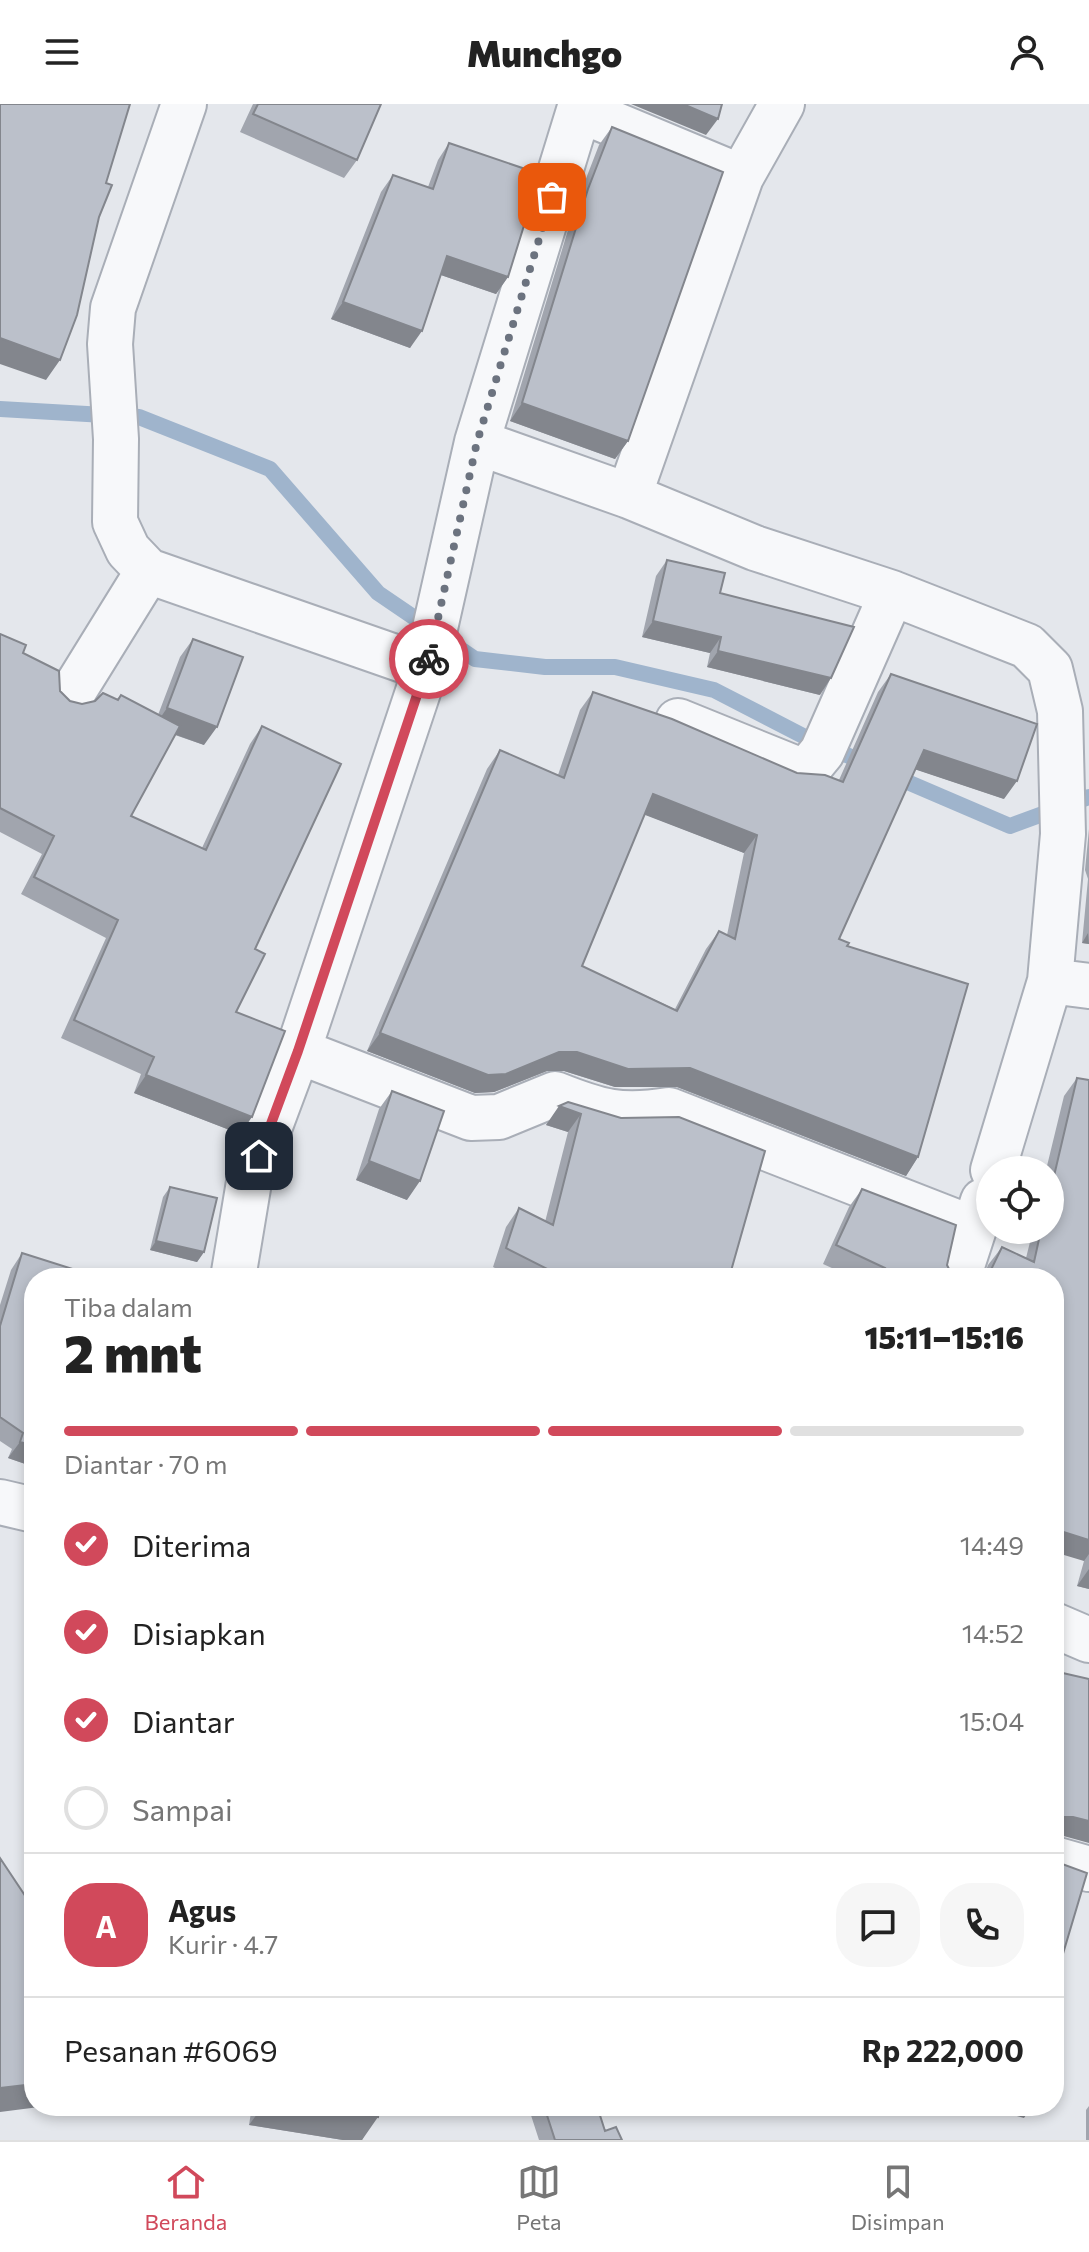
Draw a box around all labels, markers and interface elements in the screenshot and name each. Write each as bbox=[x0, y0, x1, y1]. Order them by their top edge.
icon: menu bbox=[40, 30, 84, 74]
text: Munchgo bbox=[467, 30, 622, 74]
icon: person bbox=[1005, 30, 1049, 74]
pin bbox=[518, 163, 586, 231]
icon: bag bbox=[530, 175, 574, 219]
courier bbox=[389, 619, 469, 699]
icon: bike bbox=[407, 637, 451, 681]
pin bbox=[225, 1122, 293, 1190]
icon: home bbox=[237, 1134, 281, 1178]
map controls bbox=[976, 1156, 1064, 1244]
button: locate bbox=[976, 1156, 1064, 1244]
text: Tiba dalam bbox=[64, 1291, 193, 1322]
text: 15:11–15:16 bbox=[864, 1318, 1024, 1355]
text: 2 mnt bbox=[64, 1320, 202, 1384]
text: Diantar · 70 m bbox=[64, 1448, 227, 1479]
icon: check bbox=[64, 1522, 108, 1566]
text: Diterima bbox=[132, 1526, 251, 1563]
text: 14:49 bbox=[960, 1529, 1024, 1560]
icon: check bbox=[64, 1610, 108, 1654]
text: Disiapkan bbox=[132, 1614, 266, 1651]
text: 14:52 bbox=[962, 1617, 1024, 1648]
icon: check bbox=[64, 1698, 108, 1742]
text: Diantar bbox=[132, 1702, 235, 1739]
text: 15:04 bbox=[959, 1705, 1024, 1736]
text: Sampai bbox=[132, 1790, 233, 1827]
button: chat bbox=[836, 1883, 920, 1967]
button: phone bbox=[940, 1883, 1024, 1967]
text: Agus bbox=[168, 1891, 236, 1928]
text: A bbox=[95, 1907, 117, 1944]
text: Kurir · 4.7 bbox=[168, 1928, 278, 1959]
text: Pesanan #6069 bbox=[64, 2031, 278, 2068]
text: Rp 222,000 bbox=[862, 2031, 1024, 2068]
tab: Beranda bbox=[145, 2160, 227, 2235]
tab: Peta bbox=[516, 2160, 562, 2235]
tab: Disimpan bbox=[851, 2160, 944, 2235]

